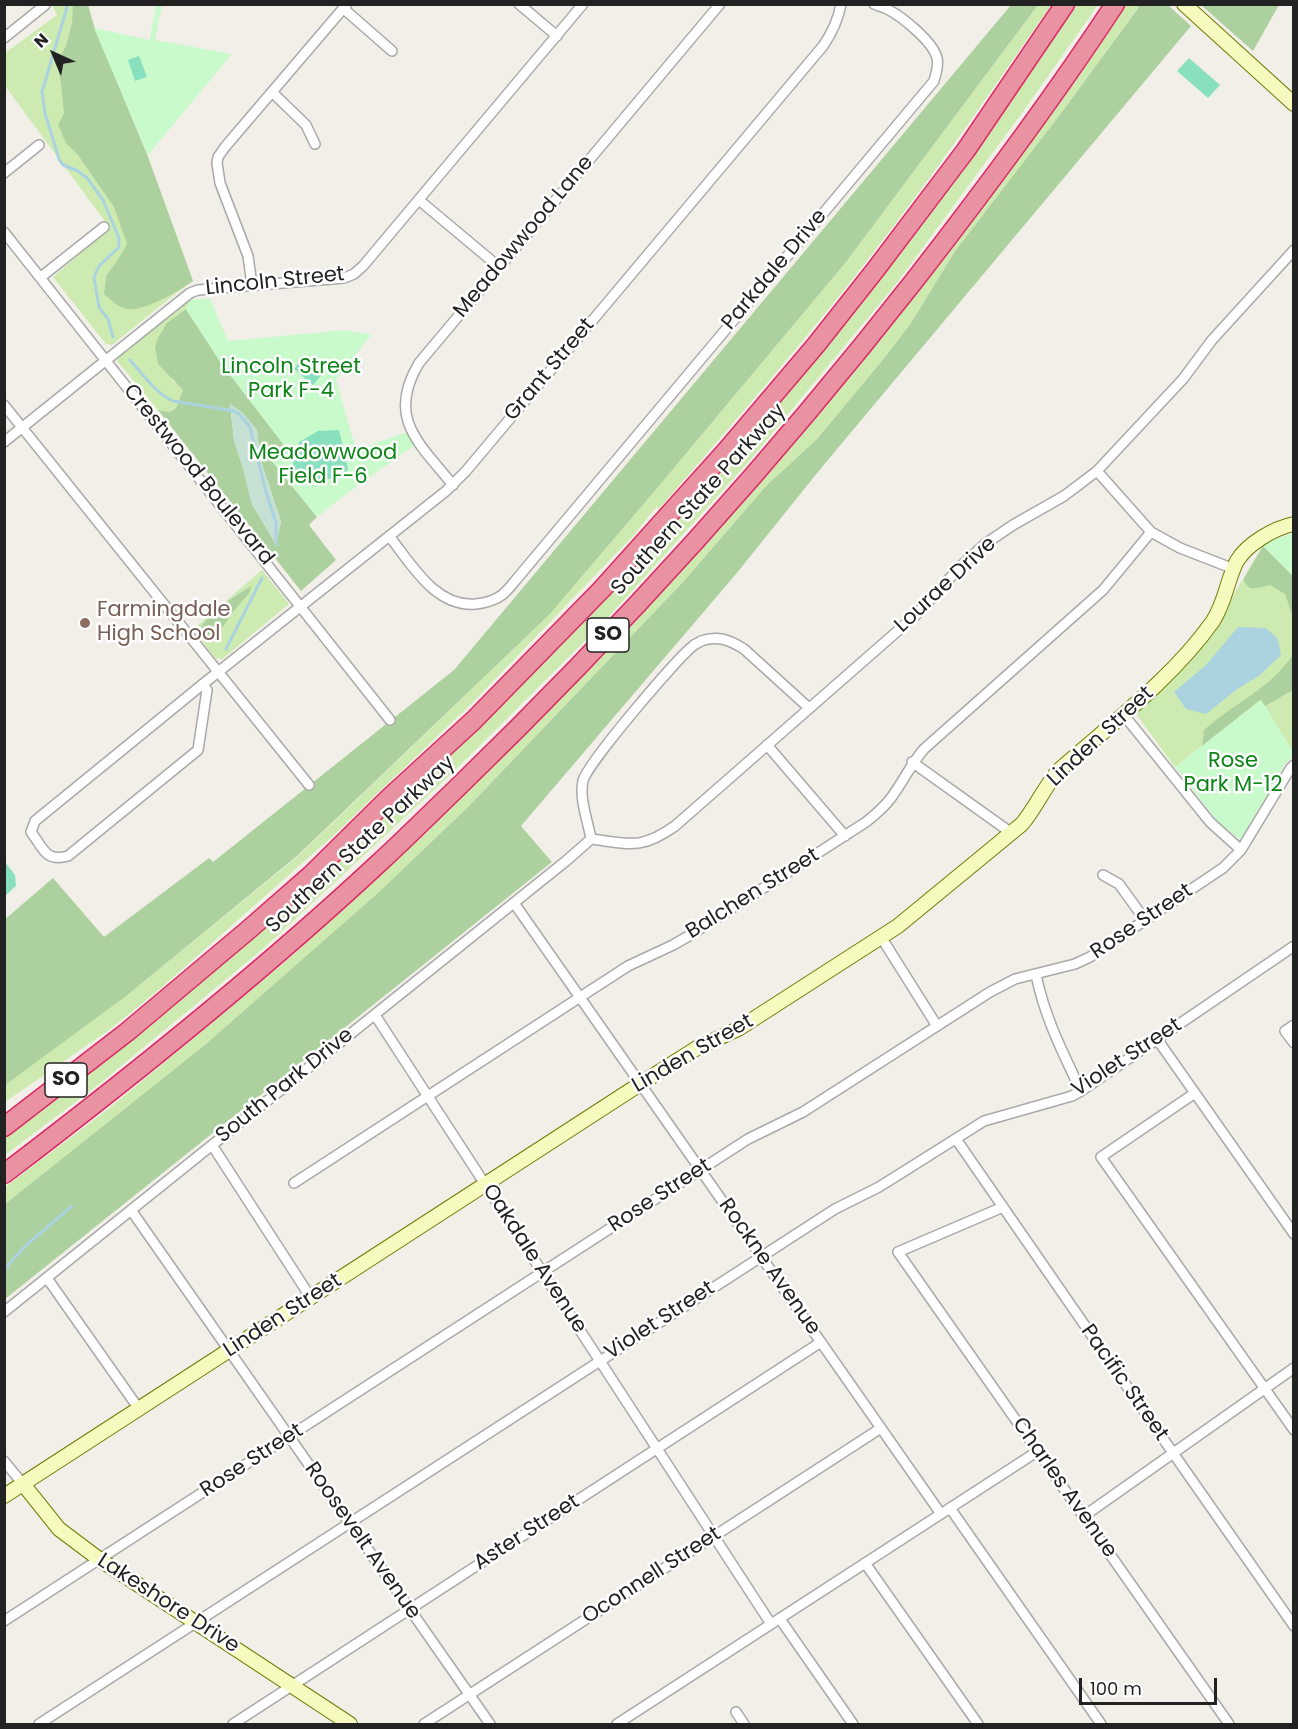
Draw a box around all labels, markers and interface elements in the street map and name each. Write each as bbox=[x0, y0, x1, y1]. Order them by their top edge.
north arrow bbox=[24, 24, 84, 84]
text: N bbox=[29, 28, 53, 53]
street label: Meadowwood Lane bbox=[449, 151, 599, 323]
street label: Parkdale Drive bbox=[717, 205, 833, 335]
street label: Lincoln Street bbox=[204, 262, 346, 302]
street label: Grant Street bbox=[500, 313, 600, 427]
park label: Lincoln Street Park F-4 bbox=[221, 355, 361, 405]
street label: Crestwood Boulevard bbox=[117, 379, 279, 571]
street label: Southern State Parkway bbox=[606, 399, 792, 601]
park label: Meadowwood Field F-6 bbox=[249, 441, 397, 491]
street label: Lourae Drive bbox=[890, 532, 1002, 638]
place label: Farmingdale High School bbox=[97, 598, 231, 648]
marker: Farmingdale High School bbox=[78, 616, 92, 630]
road number: SO bbox=[587, 618, 629, 652]
street label: Linden Street bbox=[1043, 682, 1159, 792]
park label: Rose Park M-12 bbox=[1183, 749, 1283, 799]
street label: Southern State Parkway bbox=[261, 751, 461, 939]
street label: Balchen Street bbox=[682, 843, 824, 945]
street label: Rose Street bbox=[1086, 879, 1198, 965]
street label: Linden Street bbox=[628, 1009, 758, 1099]
street label: Violet Street bbox=[1067, 1013, 1187, 1103]
street label: South Park Drive bbox=[211, 1023, 359, 1149]
road number: SO bbox=[45, 1063, 87, 1097]
street label: Rose Street bbox=[604, 1153, 716, 1239]
street label: Oakdale Avenue bbox=[476, 1180, 592, 1338]
street label: Rockne Avenue bbox=[713, 1194, 825, 1340]
street label: Linden Street bbox=[219, 1269, 347, 1363]
street label: Violet Street bbox=[600, 1276, 720, 1366]
street label: Pacific Street bbox=[1075, 1320, 1173, 1446]
street label: Charles Avenue bbox=[1006, 1413, 1122, 1563]
street label: Rose Street bbox=[196, 1418, 308, 1504]
street label: Roosevelt Avenue bbox=[298, 1458, 426, 1624]
street label: Aster Street bbox=[470, 1490, 584, 1576]
street label: Oconnell Street bbox=[578, 1522, 726, 1630]
street label: Lakeshore Drive bbox=[92, 1549, 244, 1659]
scale bar bbox=[1082, 1666, 1220, 1704]
text: 100 m bbox=[1090, 1676, 1142, 1701]

